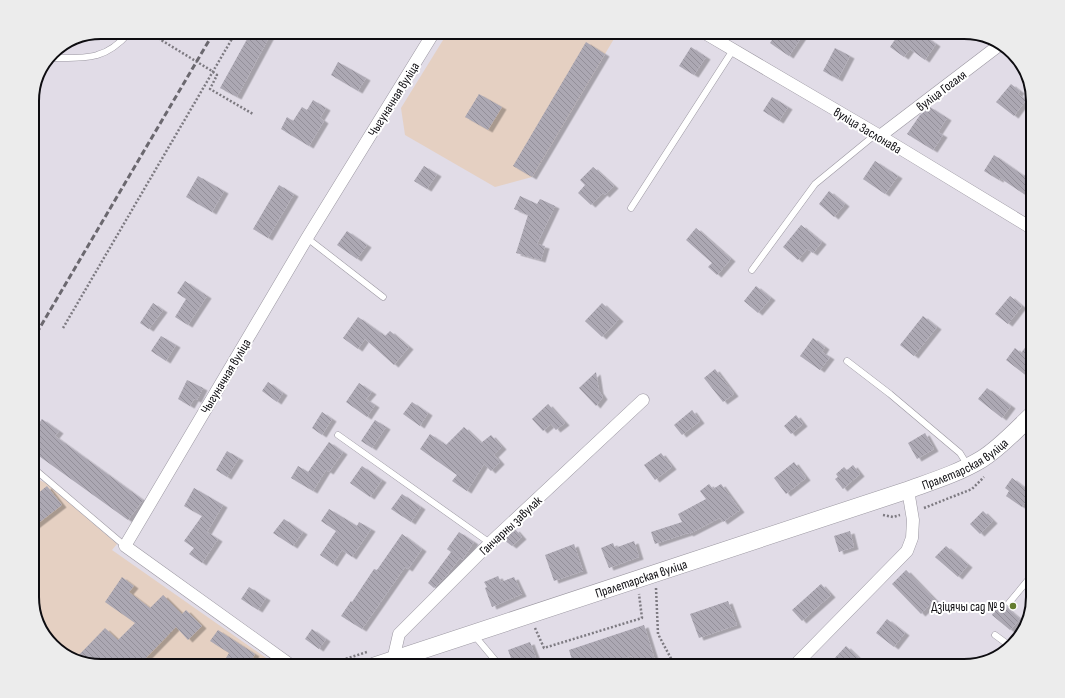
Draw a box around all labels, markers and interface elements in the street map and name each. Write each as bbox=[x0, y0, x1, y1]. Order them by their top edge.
street label: Чыгуначная вуліца bbox=[365, 59, 423, 140]
street label: вуліца Гогаля bbox=[913, 67, 970, 115]
street label: вуліца Заслонава bbox=[830, 104, 904, 157]
street label: Чыгуначная вуліца bbox=[197, 336, 255, 417]
street label: Пралетарская вуліца bbox=[920, 435, 1012, 494]
street label: Ганчарны завулак bbox=[476, 493, 545, 559]
street label: Пралетарская вуліца bbox=[593, 556, 689, 602]
place label: Дзіцячы сад № 9 bbox=[931, 599, 1005, 615]
marker: Дзіцячы сад № 9 bbox=[1008, 601, 1018, 611]

